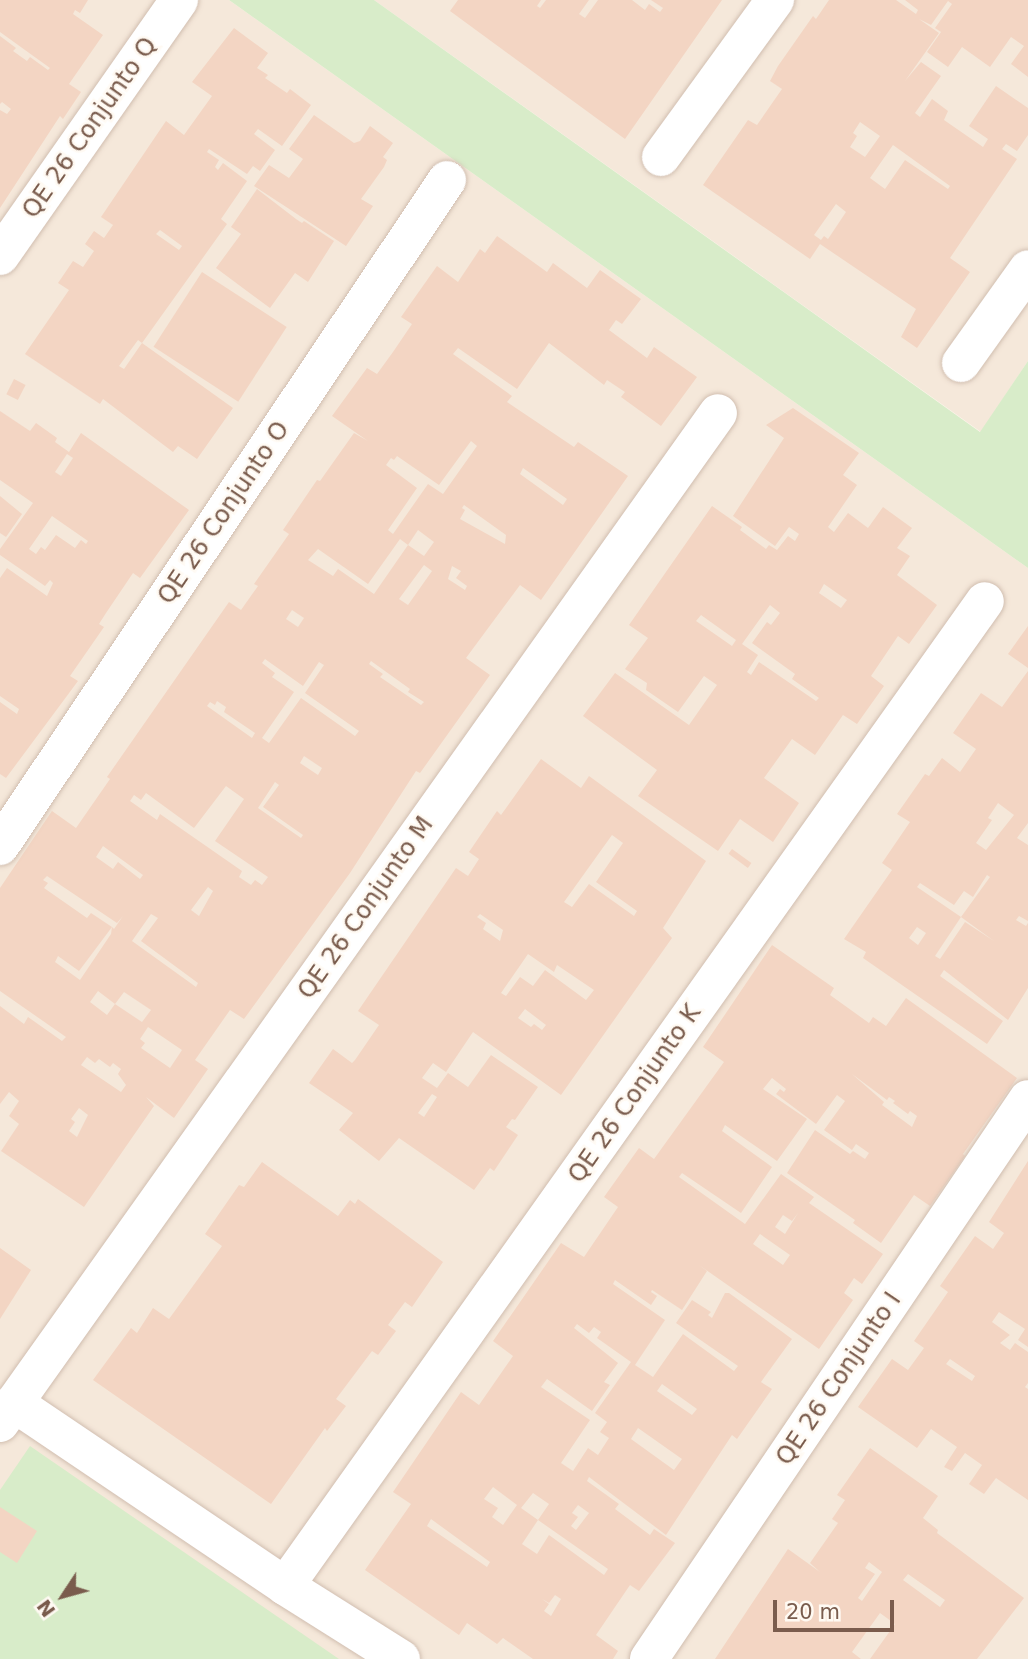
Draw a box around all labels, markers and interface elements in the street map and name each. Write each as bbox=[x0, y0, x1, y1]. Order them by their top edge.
street label: QE 26 Conjunto Q bbox=[17, 32, 163, 224]
street label: QE 26 Conjunto O bbox=[152, 416, 296, 610]
street label: QE 26 Conjunto M bbox=[292, 811, 440, 1005]
street label: QE 26 Conjunto K bbox=[563, 999, 707, 1189]
street label: QE 26 Conjunto I bbox=[770, 1287, 908, 1471]
north arrow bbox=[28, 1561, 98, 1631]
scale bar bbox=[776, 1586, 897, 1630]
text: N bbox=[32, 1595, 60, 1621]
text: 20 m bbox=[786, 1600, 840, 1624]

